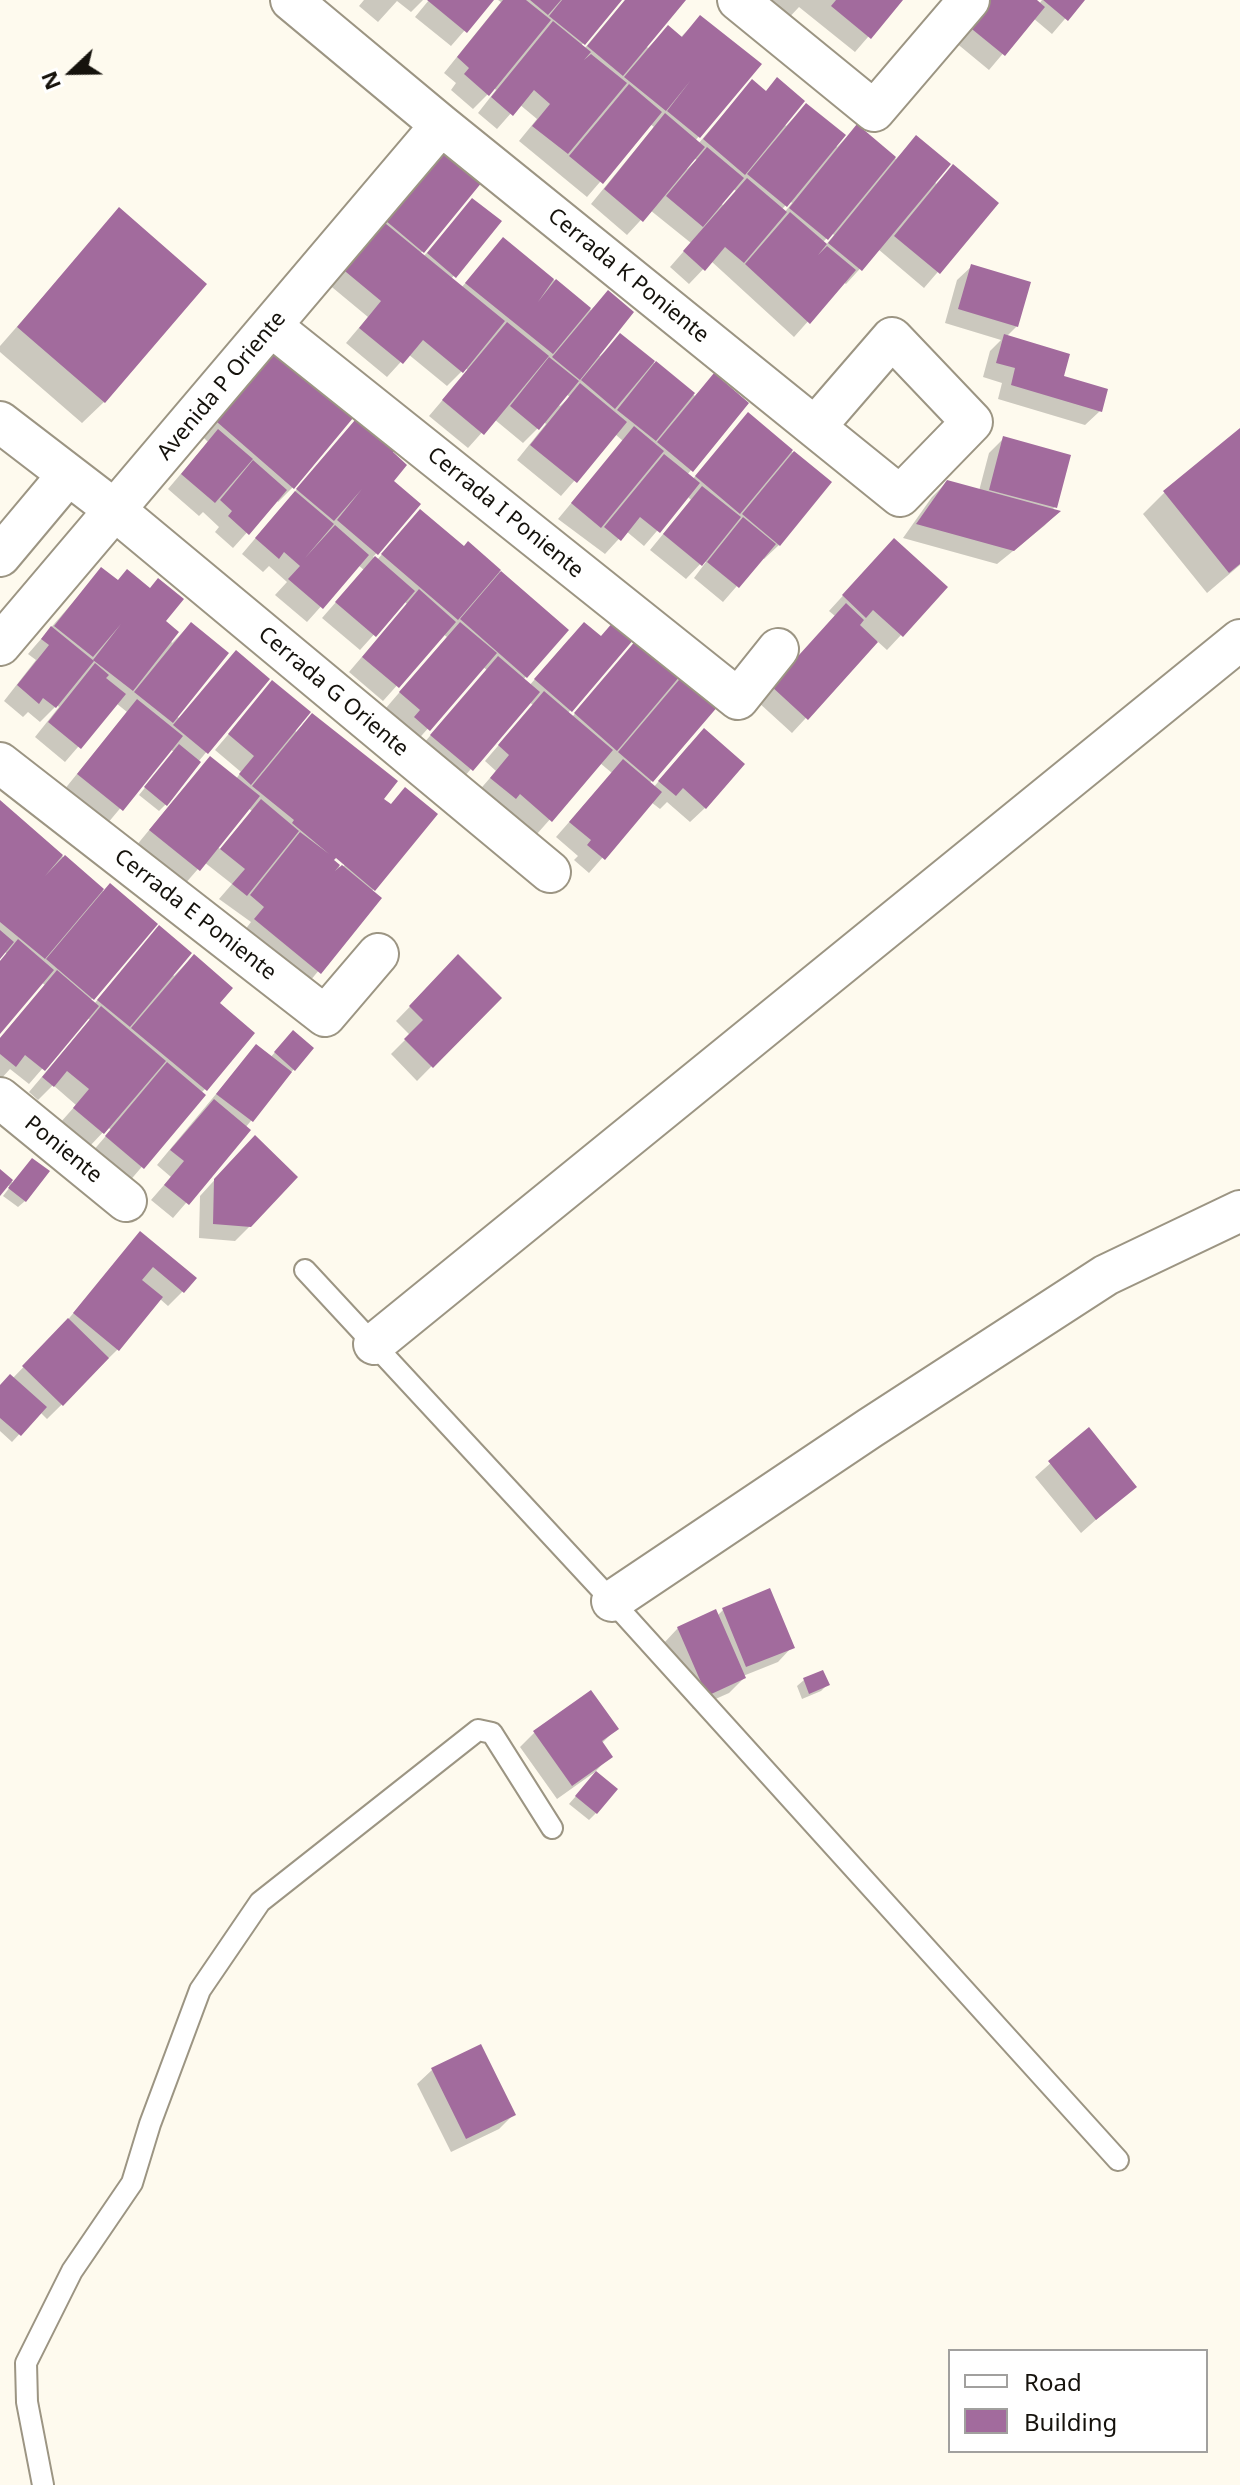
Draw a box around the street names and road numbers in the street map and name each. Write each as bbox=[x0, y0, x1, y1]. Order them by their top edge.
street label: Cerrada K Poniente bbox=[542, 203, 714, 349]
street label: Avenida P Oriente bbox=[152, 306, 292, 466]
street label: Cerrada I Poniente bbox=[422, 442, 588, 584]
street label: Cerrada G Oriente bbox=[253, 621, 413, 763]
street label: Cerrada E Poniente bbox=[109, 844, 281, 986]
street label: Poniente bbox=[19, 1111, 107, 1189]

